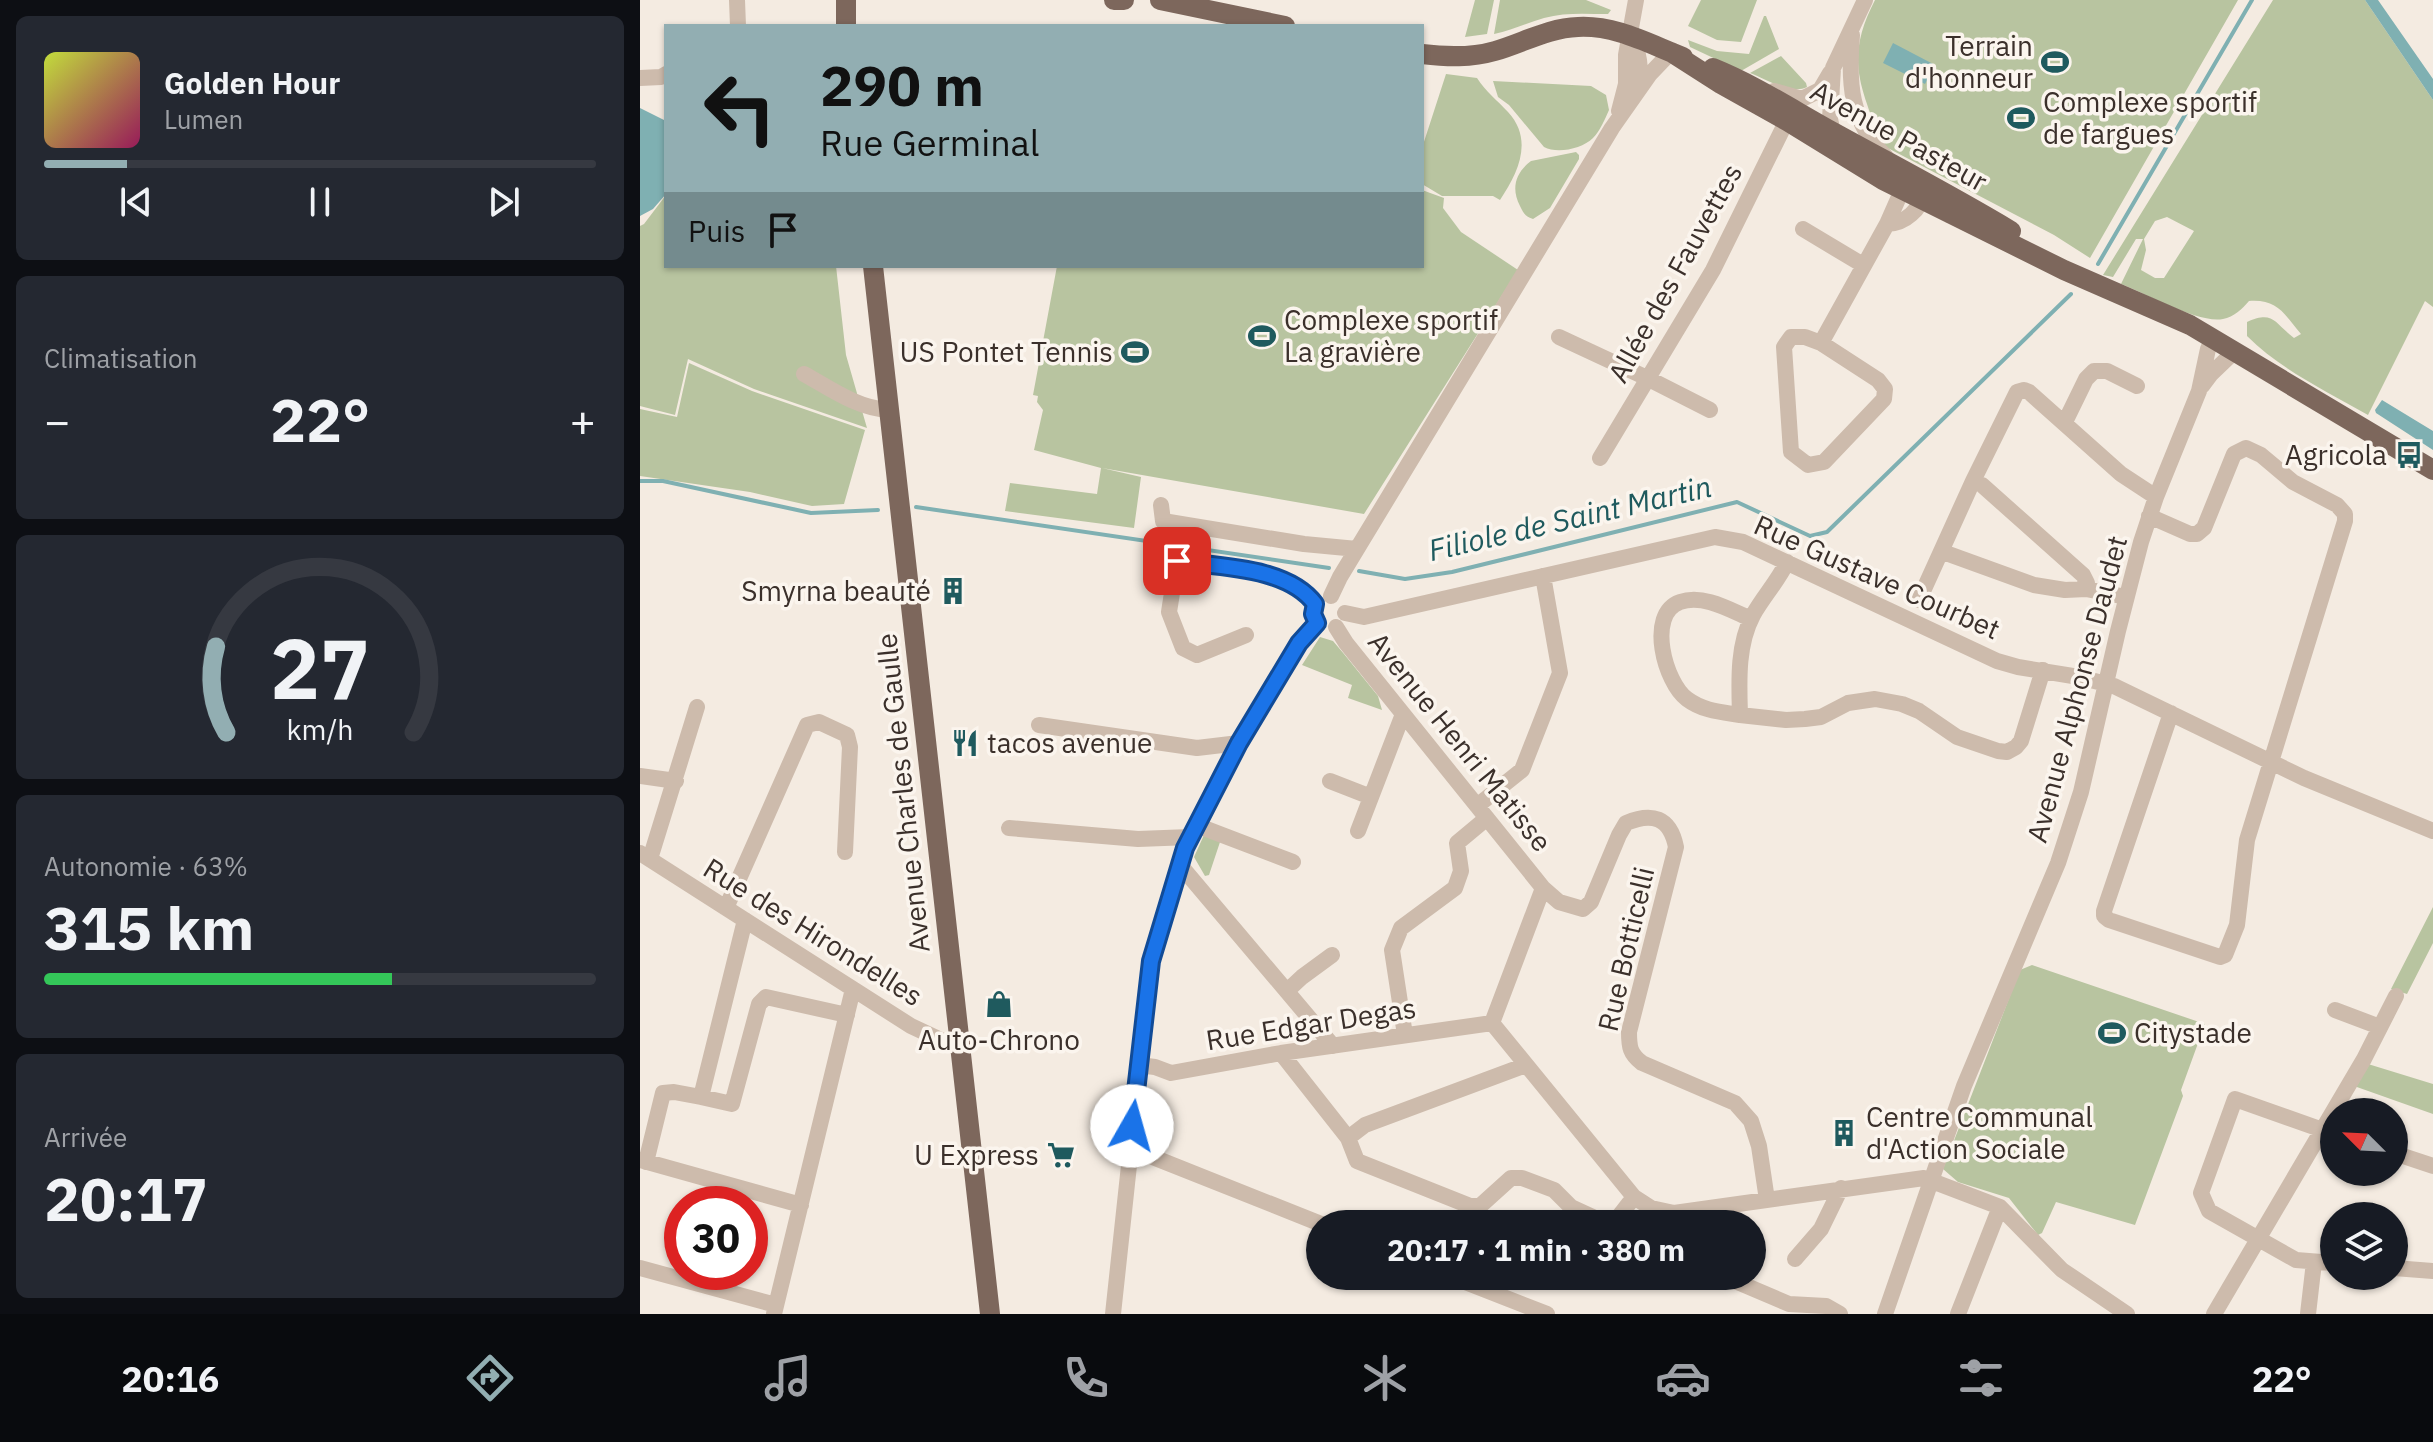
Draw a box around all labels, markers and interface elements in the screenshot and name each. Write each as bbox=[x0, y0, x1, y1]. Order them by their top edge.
place label: Terrain d'honneur bbox=[1905, 27, 2033, 96]
sports icon: Terrain d'honneur bbox=[2040, 47, 2070, 77]
text: 290 m bbox=[820, 49, 984, 121]
icon: left bbox=[688, 56, 792, 160]
text: Golden Hour bbox=[164, 63, 340, 102]
street label: Avenue Pasteur bbox=[1804, 72, 1994, 199]
place label: Complexe sportif de fargues bbox=[2043, 83, 2257, 152]
text: Lumen bbox=[164, 102, 243, 136]
sports icon: Complexe sportif de fargues bbox=[2006, 103, 2036, 133]
text: Rue Germinal bbox=[820, 119, 1040, 166]
street label: Allée des Fauvettes bbox=[1599, 157, 1750, 389]
icon: previous bbox=[114, 180, 158, 224]
icon: pause bbox=[298, 180, 342, 224]
icon: next bbox=[482, 180, 526, 224]
icon: arrive bbox=[761, 208, 805, 252]
text: Puis bbox=[688, 211, 745, 250]
place label: Complexe sportif La gravière bbox=[1284, 301, 1498, 370]
sports icon: Complexe sportif La gravière bbox=[1247, 321, 1277, 351]
place label: US Pontet Tennis bbox=[900, 333, 1113, 370]
sports icon: US Pontet Tennis bbox=[1120, 337, 1150, 367]
text: Climatisation bbox=[44, 341, 197, 375]
text: 22° bbox=[270, 380, 370, 459]
text: − bbox=[44, 392, 70, 449]
text: + bbox=[570, 392, 596, 449]
place label: Agricola bbox=[2285, 436, 2387, 473]
bus stop icon: Agricola bbox=[2394, 440, 2424, 470]
water label: Filiole de Saint Martin bbox=[1424, 466, 1715, 569]
street label: Rue Gustave Courbet bbox=[1748, 506, 2006, 647]
pin bbox=[1143, 527, 1211, 595]
street label: Avenue Alphonse Daudet bbox=[2018, 531, 2135, 846]
icon: arrive bbox=[1155, 539, 1199, 583]
place label: Smyrna beauté bbox=[741, 572, 931, 609]
building icon: Smyrna beauté bbox=[938, 576, 968, 606]
text: 27 bbox=[270, 614, 370, 722]
street label: Avenue Henri Matisse bbox=[1360, 624, 1560, 859]
street label: Avenue Charles de Gaulle bbox=[867, 632, 938, 955]
text: km/h bbox=[286, 711, 354, 748]
place label: tacos avenue bbox=[987, 724, 1152, 761]
restaurant icon: tacos avenue bbox=[950, 728, 980, 758]
text: Autonomie · 63% bbox=[44, 849, 248, 883]
street label: Rue des Hirondelles bbox=[697, 849, 930, 1014]
street label: Rue Botticelli bbox=[1589, 863, 1662, 1035]
text: 315 km bbox=[44, 888, 254, 967]
shop icon: Auto-Chrono bbox=[984, 989, 1014, 1019]
street label: Rue Edgar Degas bbox=[1203, 989, 1419, 1058]
place label: Citystade bbox=[2134, 1014, 2252, 1051]
sports icon: Citystade bbox=[2097, 1018, 2127, 1048]
place label: Auto-Chrono bbox=[918, 1021, 1080, 1058]
position arrow bbox=[1090, 1084, 1174, 1168]
place label: Centre Communal d'Action Sociale bbox=[1866, 1098, 2093, 1167]
north arrow bbox=[2320, 1098, 2408, 1186]
map controls bbox=[2320, 1098, 2408, 1290]
building icon: Centre Communal d'Action Sociale bbox=[1829, 1118, 1859, 1148]
text: Arrivée bbox=[44, 1120, 127, 1154]
place label: U Express bbox=[914, 1136, 1039, 1173]
supermarket icon: U Express bbox=[1046, 1140, 1076, 1170]
text: 20:17 bbox=[44, 1159, 208, 1238]
speed limit sign: 30 bbox=[664, 1186, 768, 1290]
button: layers bbox=[2320, 1202, 2408, 1290]
text: 20:17 · 1 min · 380 m bbox=[1387, 1230, 1685, 1269]
icon: directions bbox=[462, 1350, 518, 1406]
icon: music bbox=[760, 1350, 816, 1406]
icon: phone bbox=[1058, 1350, 1114, 1406]
icon: climate bbox=[1357, 1350, 1413, 1406]
icon: car bbox=[1655, 1350, 1711, 1406]
icon: filters bbox=[1953, 1350, 2009, 1406]
text: 20:16 bbox=[121, 1355, 219, 1402]
text: 22° bbox=[2252, 1355, 2312, 1402]

